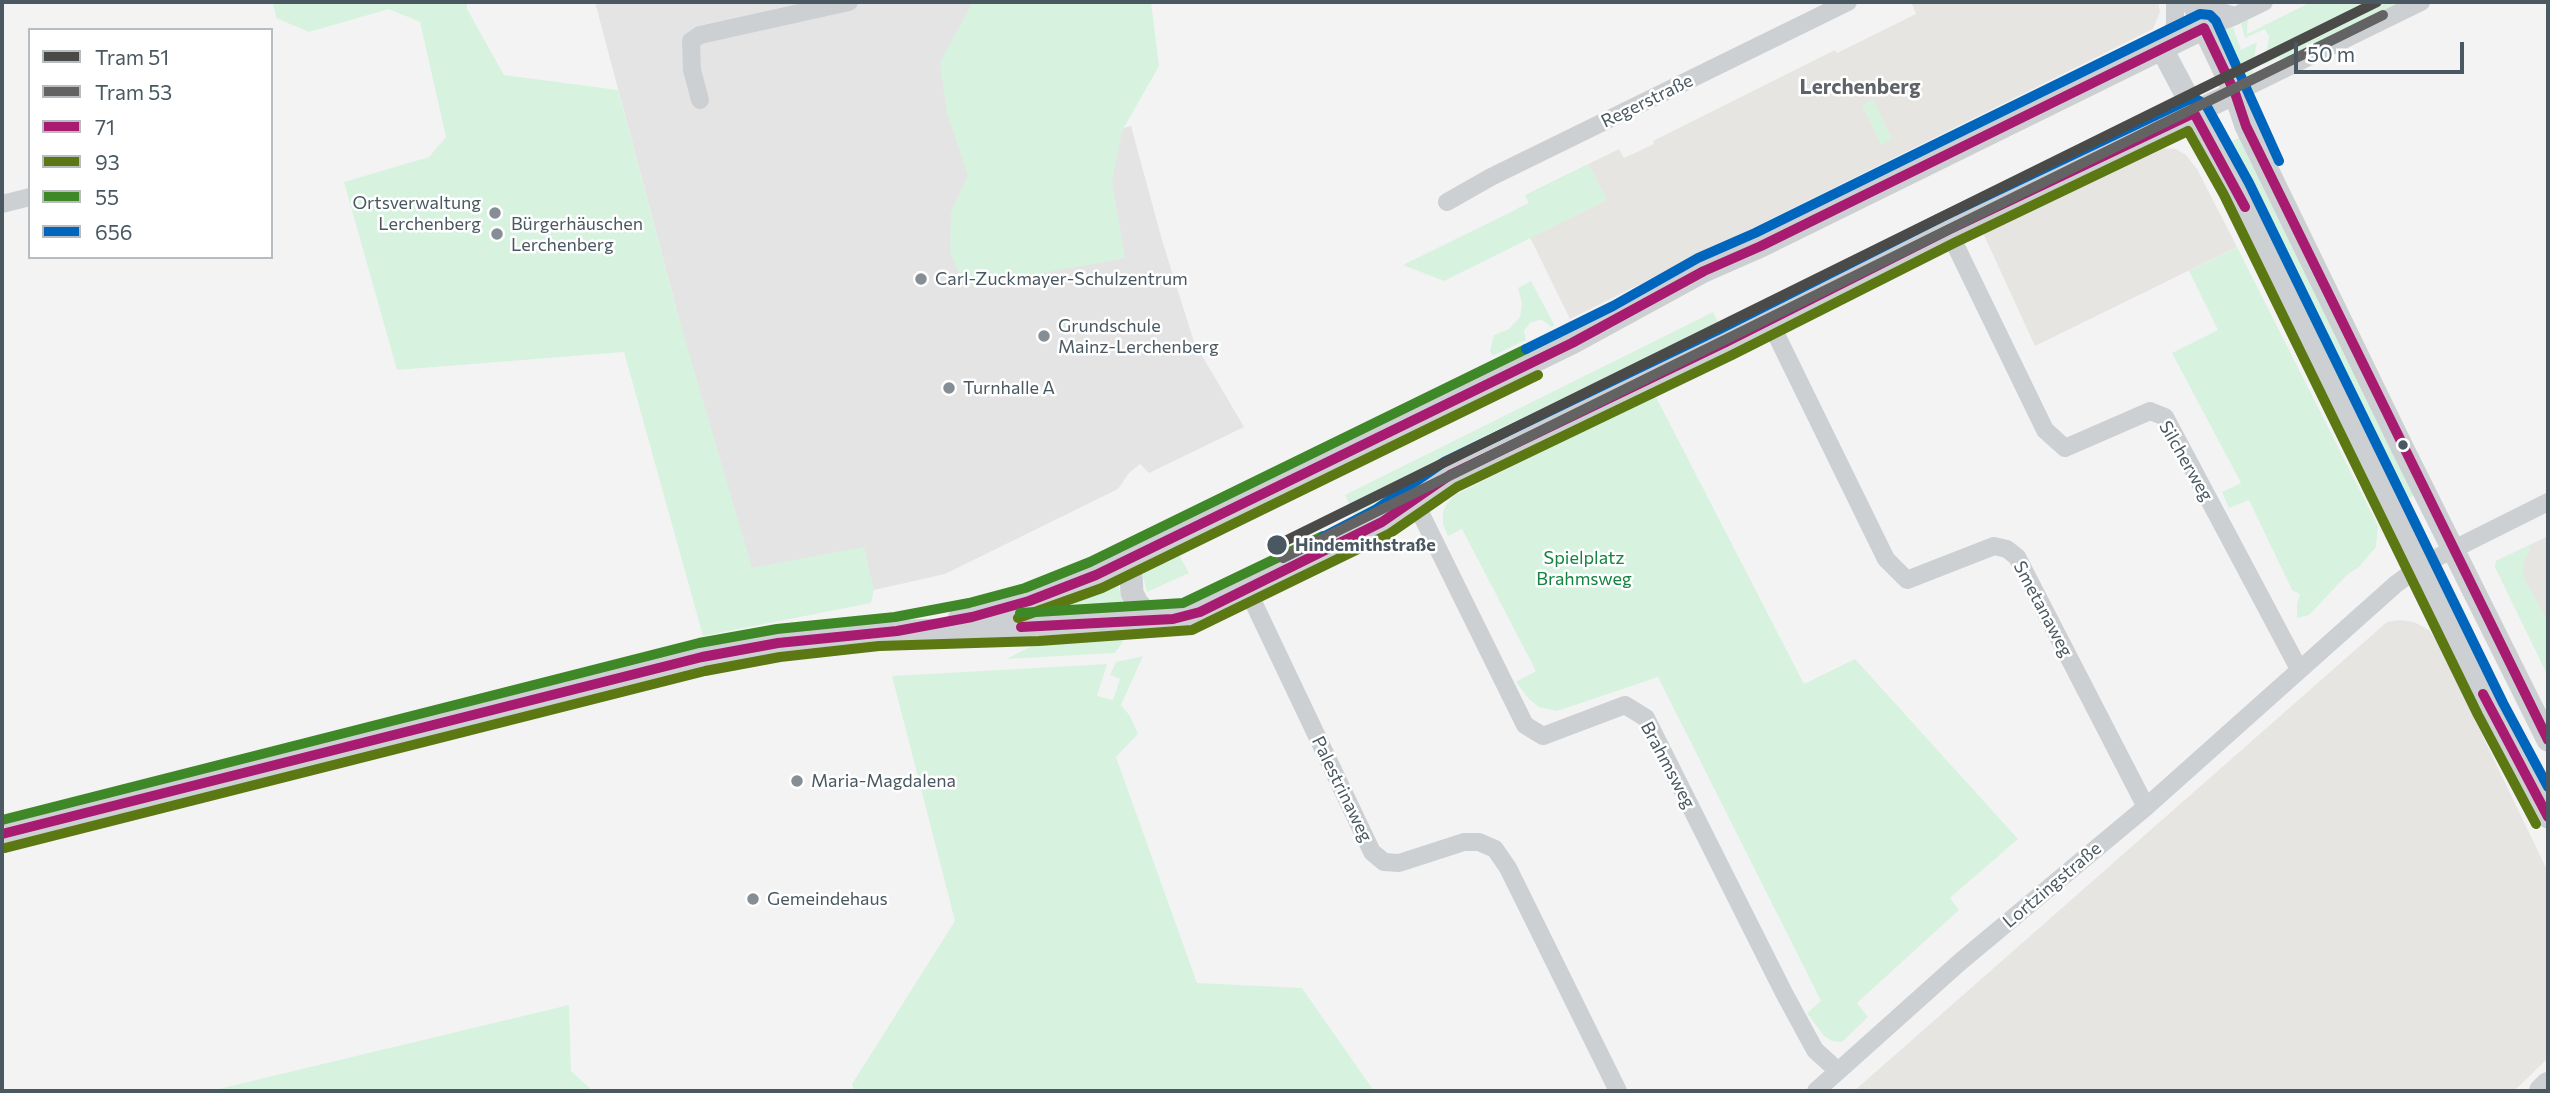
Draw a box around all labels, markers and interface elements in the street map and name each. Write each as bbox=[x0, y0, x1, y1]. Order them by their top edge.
legend bbox=[28, 28, 273, 259]
scale bar bbox=[2298, 28, 2468, 72]
text: 50 m bbox=[2307, 41, 2355, 66]
text: Tram 51 bbox=[95, 44, 169, 69]
street label: Regerstraße bbox=[1598, 70, 1696, 132]
district label: Lerchenberg bbox=[1800, 74, 1920, 100]
text: Tram 53 bbox=[95, 79, 172, 104]
text: 71 bbox=[95, 114, 115, 139]
text: 93 bbox=[95, 149, 120, 174]
text: 55 bbox=[95, 184, 119, 209]
place label: Ortsverwaltung Lerchenberg bbox=[352, 192, 481, 234]
marker: Ortsverwaltung Lerchenberg bbox=[487, 205, 503, 221]
place label: Bürgerhäuschen Lerchenberg bbox=[511, 213, 643, 256]
text: 656 bbox=[95, 219, 133, 244]
marker: Bürgerhäuschen Lerchenberg bbox=[489, 226, 505, 242]
place label: Carl-Zuckmayer-Schulzentrum bbox=[935, 268, 1188, 290]
marker: Carl-Zuckmayer-Schulzentrum bbox=[913, 271, 929, 287]
place label: Grundschule Mainz-Lerchenberg bbox=[1058, 315, 1219, 358]
marker: Grundschule Mainz-Lerchenberg bbox=[1036, 328, 1052, 344]
place label: Turnhalle A bbox=[963, 377, 1055, 399]
marker: Turnhalle A bbox=[941, 380, 957, 396]
street label: Silcherweg bbox=[2154, 417, 2218, 505]
unlabelled marker bbox=[2396, 438, 2410, 452]
marker: Hindemithstraße bbox=[1265, 533, 1289, 557]
place label: Hindemithstraße bbox=[1295, 534, 1436, 556]
park label: Spielplatz Brahmsweg bbox=[1536, 547, 1632, 590]
street label: Smetanaweg bbox=[2009, 557, 2077, 661]
street label: Brahmsweg bbox=[1636, 718, 1700, 812]
street label: Palestrinaweg bbox=[1307, 733, 1377, 845]
place label: Maria-Magdalena bbox=[811, 770, 956, 792]
marker: Maria-Magdalena bbox=[789, 773, 805, 789]
street label: Lortzingstraße bbox=[1998, 838, 2106, 932]
place label: Gemeindehaus bbox=[767, 888, 888, 910]
marker: Gemeindehaus bbox=[745, 891, 761, 907]

